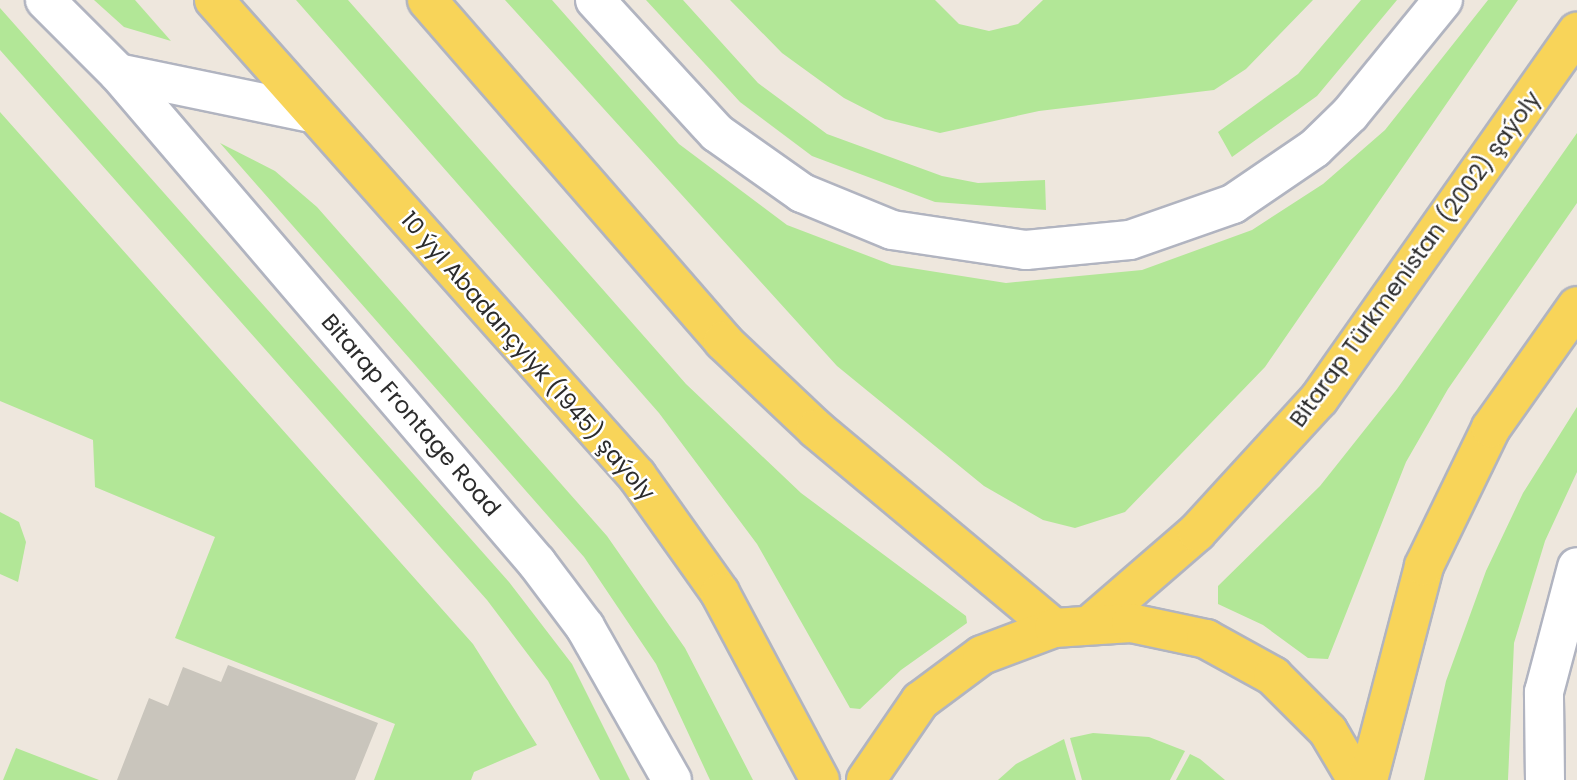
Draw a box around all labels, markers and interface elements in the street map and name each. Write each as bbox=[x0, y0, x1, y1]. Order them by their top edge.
street label: Bitarap Türkmenistan (2002) şaýoly bbox=[1284, 86, 1546, 432]
street label: 10 ýyl Abadançylyk (1945) şaýoly bbox=[395, 206, 661, 506]
street label: Bitarap Frontage Road bbox=[316, 308, 506, 522]

